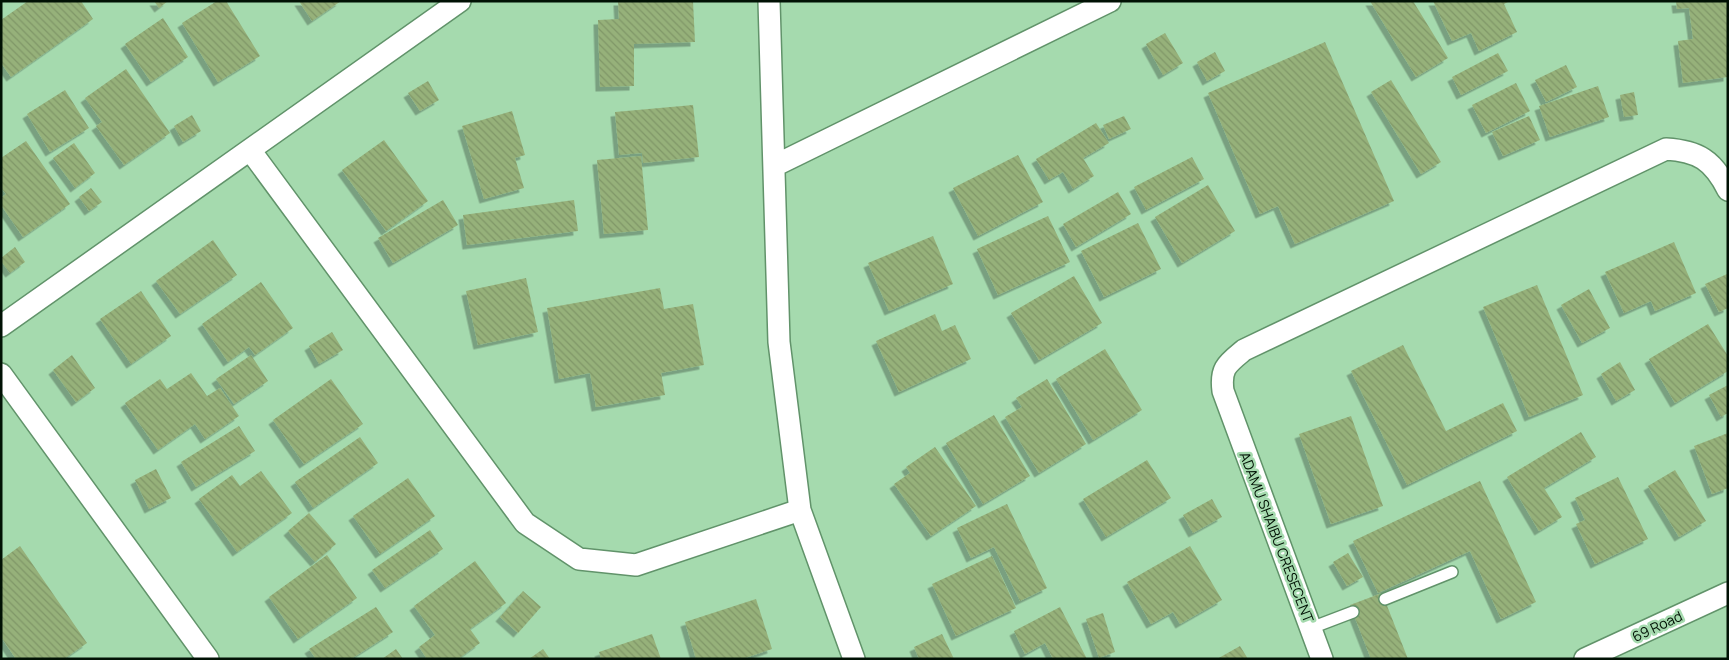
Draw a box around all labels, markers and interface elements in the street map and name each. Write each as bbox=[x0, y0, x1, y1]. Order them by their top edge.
street label: ADAMU SHAIBU CRESECENT bbox=[1236, 449, 1319, 626]
street label: 69 Road bbox=[1629, 606, 1685, 646]

